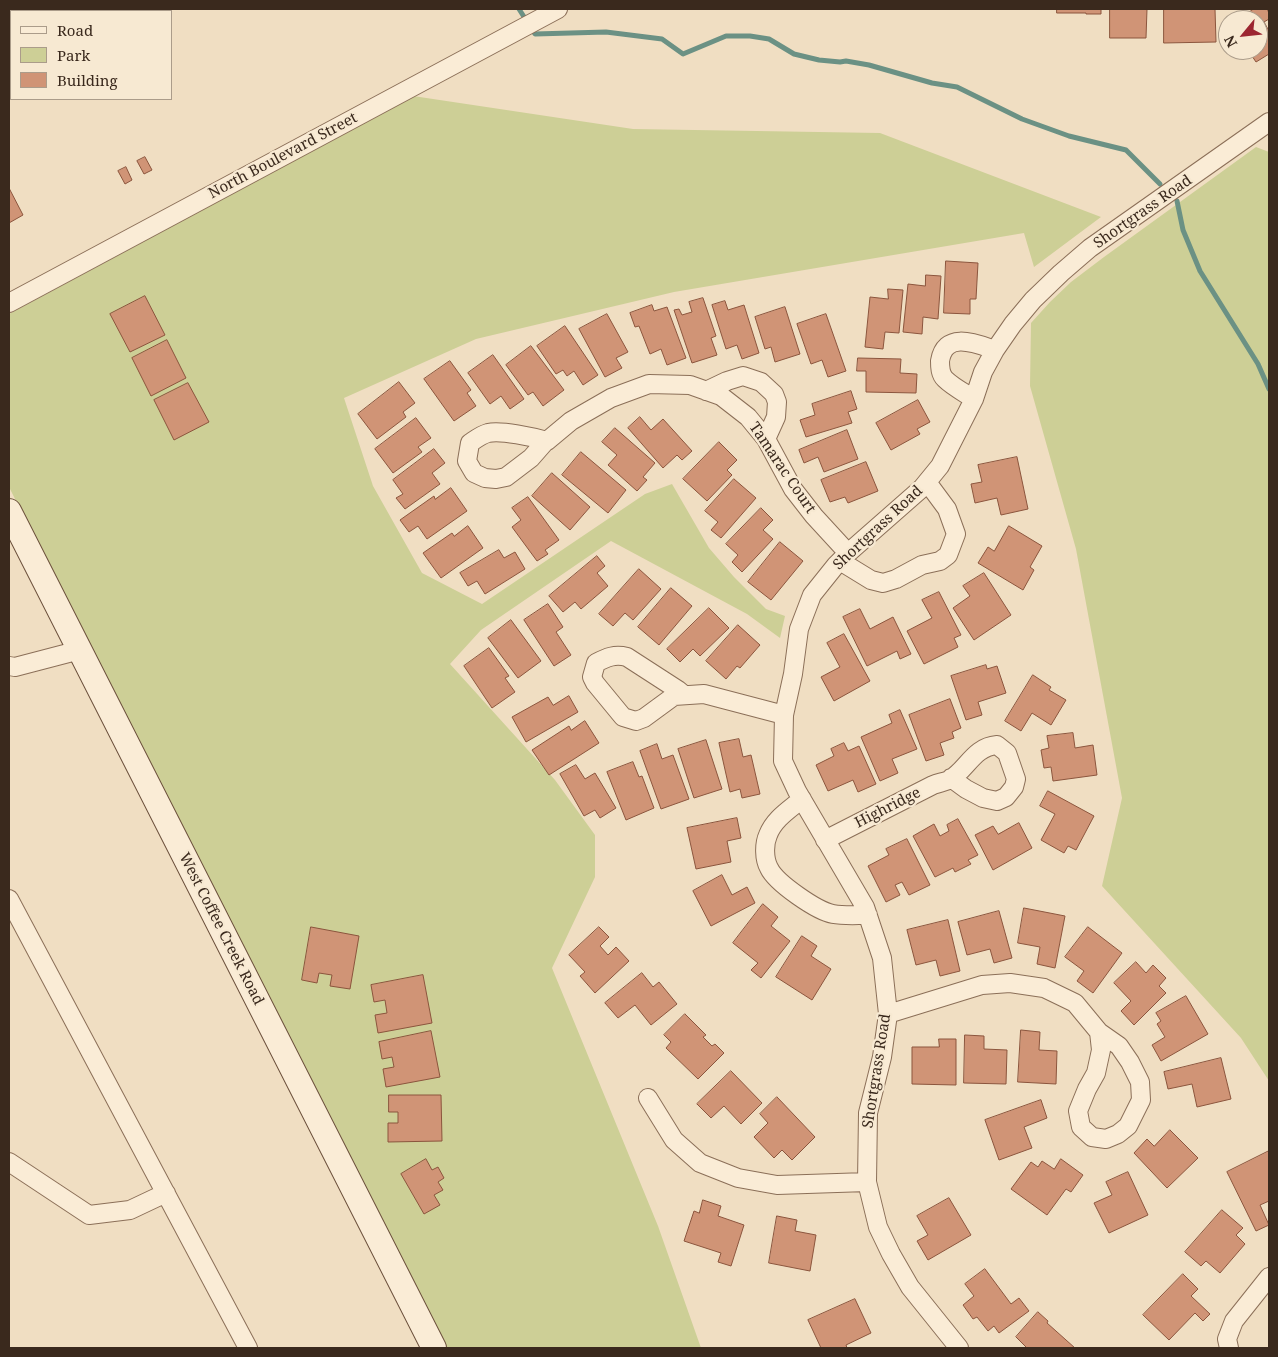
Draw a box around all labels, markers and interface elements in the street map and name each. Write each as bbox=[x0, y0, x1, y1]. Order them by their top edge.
legend bbox=[10, 10, 172, 100]
north arrow bbox=[1218, 10, 1268, 60]
text: Road bbox=[57, 20, 93, 40]
text: N bbox=[1219, 32, 1241, 51]
text: Park bbox=[57, 45, 90, 65]
text: Building bbox=[57, 70, 118, 90]
street label: North Boulevard Street bbox=[206, 109, 360, 203]
street label: Shortgrass Road bbox=[1091, 171, 1195, 253]
street label: Tamarac Court bbox=[745, 419, 819, 517]
street label: Shortgrass Road bbox=[830, 482, 926, 574]
street label: Highridge bbox=[852, 784, 924, 832]
street label: West Coffee Creek Road bbox=[175, 850, 267, 1008]
street label: Shortgrass Road bbox=[859, 1013, 895, 1129]

